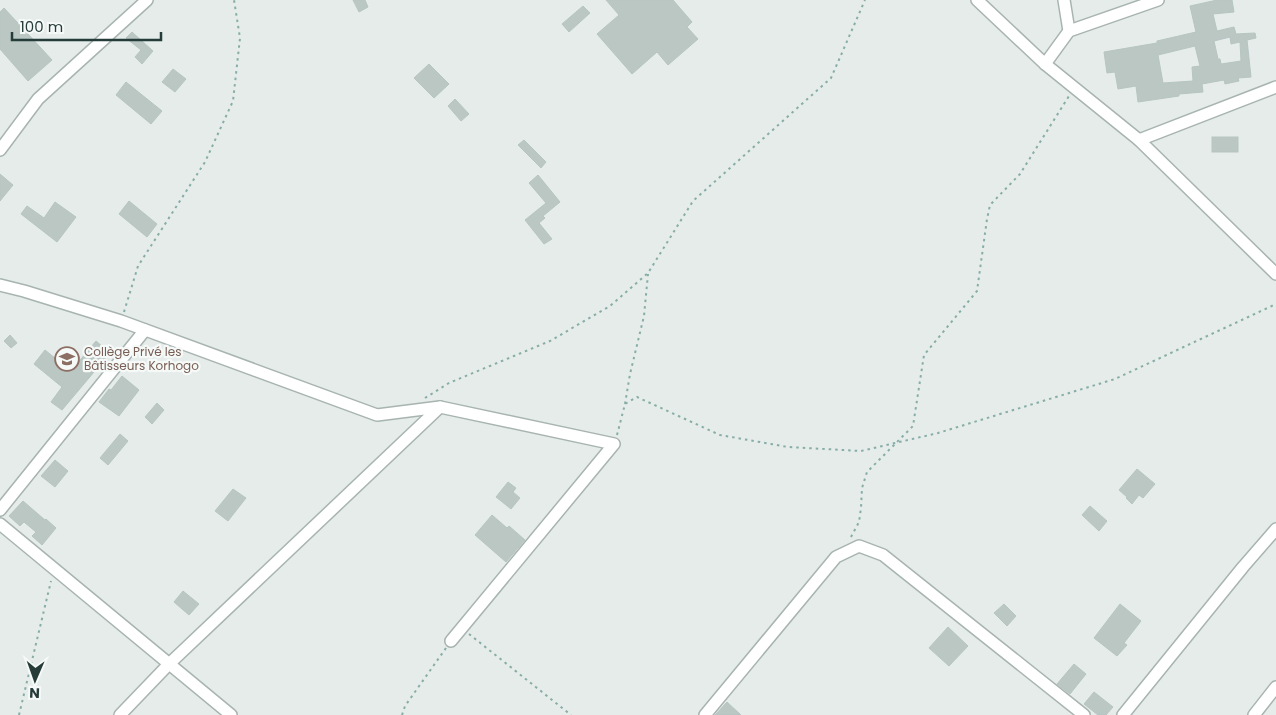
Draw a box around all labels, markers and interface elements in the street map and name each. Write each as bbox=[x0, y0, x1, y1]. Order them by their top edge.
scale bar bbox=[12, 10, 161, 42]
text: 100 m bbox=[20, 16, 63, 37]
place label: Collège Privé les Bâtisseurs Korhogo bbox=[84, 343, 199, 374]
school or university icon: Collège Privé les Bâtisseurs Korhogo bbox=[54, 346, 80, 372]
north arrow bbox=[10, 655, 60, 705]
text: N bbox=[29, 683, 40, 703]

